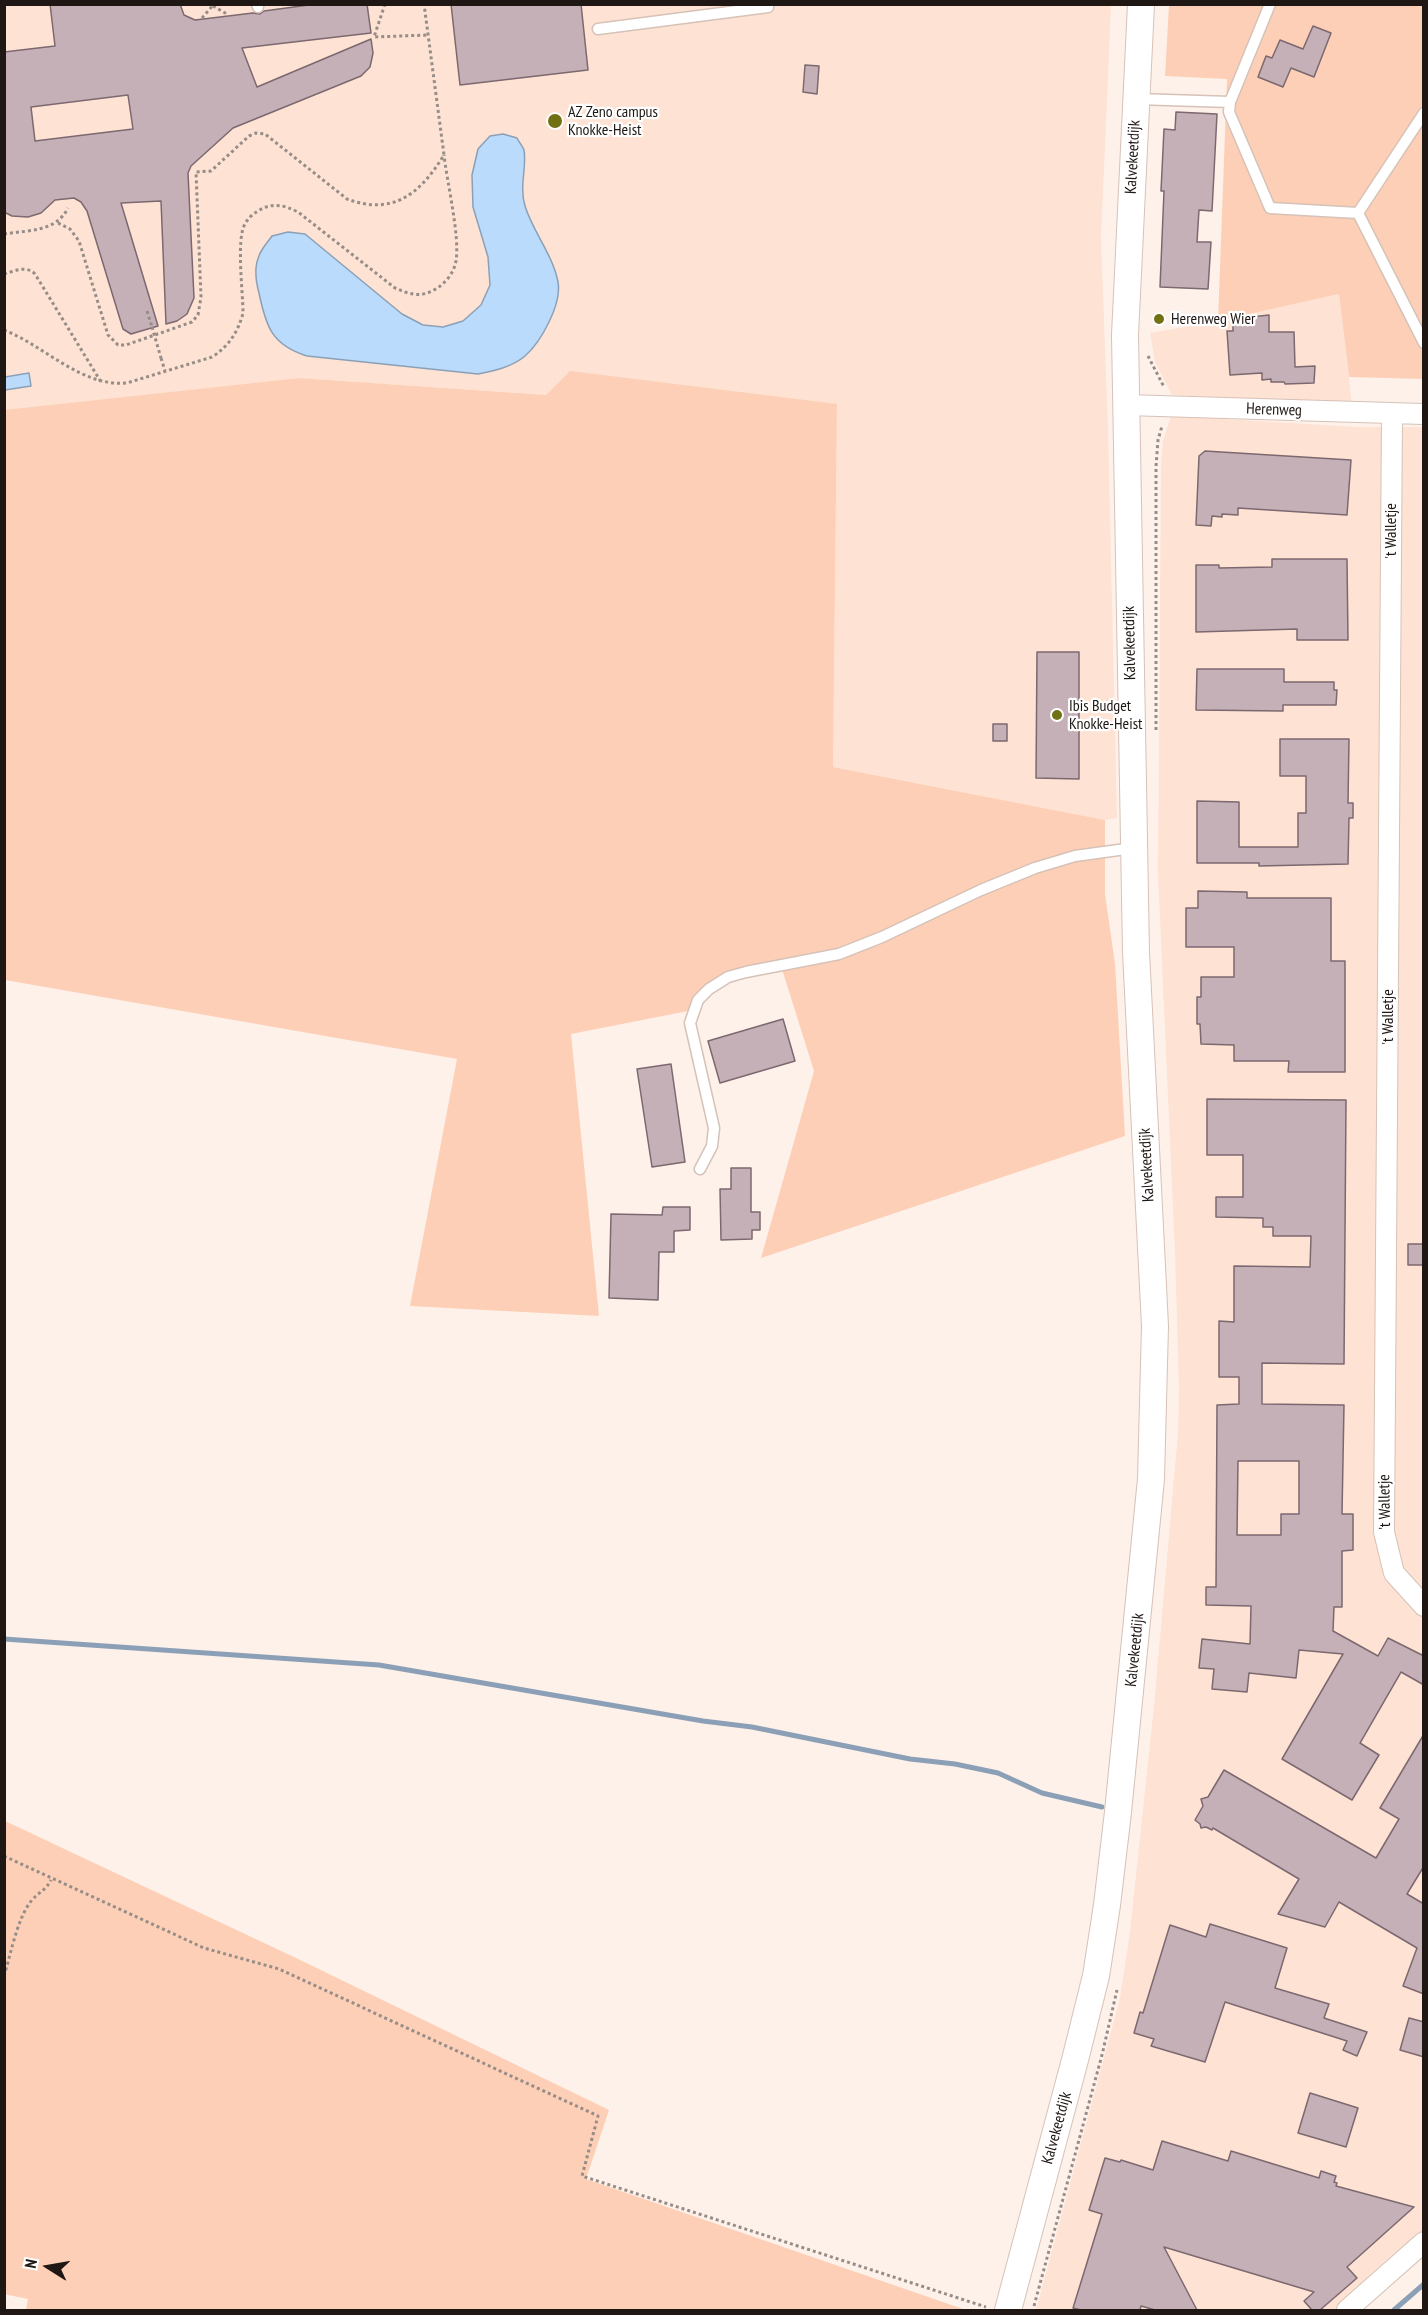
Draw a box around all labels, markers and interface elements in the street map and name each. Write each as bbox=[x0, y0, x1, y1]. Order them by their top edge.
place label: AZ Zeno campus Knokke-Heist bbox=[568, 102, 658, 140]
marker: AZ Zeno campus Knokke-Heist bbox=[546, 112, 564, 130]
street label: Kalvekeetdijk bbox=[1121, 120, 1145, 194]
place label: Herenweg Wier bbox=[1171, 309, 1255, 329]
marker: Herenweg Wier bbox=[1152, 312, 1166, 326]
street label: Herenweg bbox=[1246, 399, 1302, 421]
street label: 't Walletje bbox=[1381, 503, 1401, 559]
street label: Kalvekeetdijk bbox=[1120, 606, 1140, 680]
place label: Ibis Budget Knokke-Heist bbox=[1069, 696, 1142, 734]
marker: Ibis Budget Knokke-Heist bbox=[1050, 708, 1064, 722]
street label: 't Walletje bbox=[1378, 989, 1398, 1045]
street label: Kalvekeetdijk bbox=[1135, 1128, 1159, 1202]
street label: 't Walletje bbox=[1375, 1474, 1395, 1530]
street label: Kalvekeetdijk bbox=[1122, 1612, 1148, 1688]
street label: Kalvekeetdijk bbox=[1038, 2090, 1076, 2166]
north arrow bbox=[18, 2237, 78, 2297]
text: N bbox=[20, 2257, 41, 2270]

